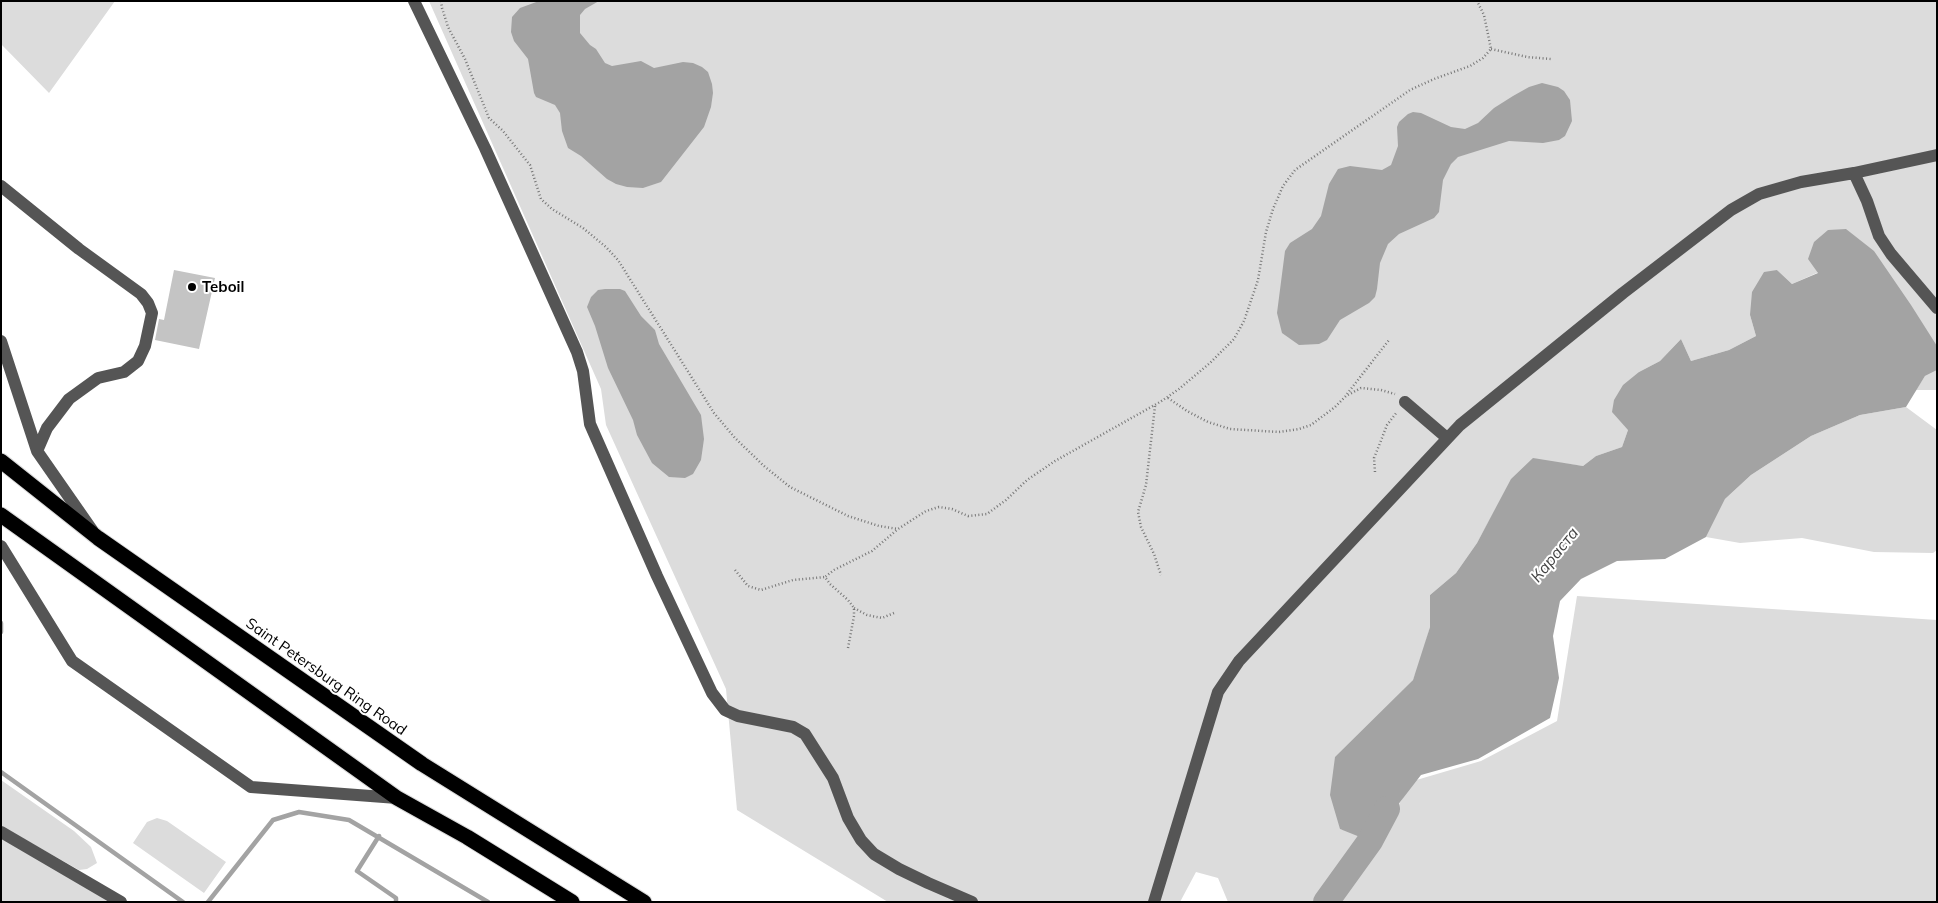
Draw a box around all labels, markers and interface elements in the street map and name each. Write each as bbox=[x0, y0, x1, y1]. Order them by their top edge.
place label: Teboil bbox=[202, 278, 244, 296]
marker: Teboil bbox=[186, 281, 198, 293]
water label: Караста bbox=[1527, 524, 1583, 586]
street label: Saint Petersburg Ring Road bbox=[242, 615, 410, 739]

